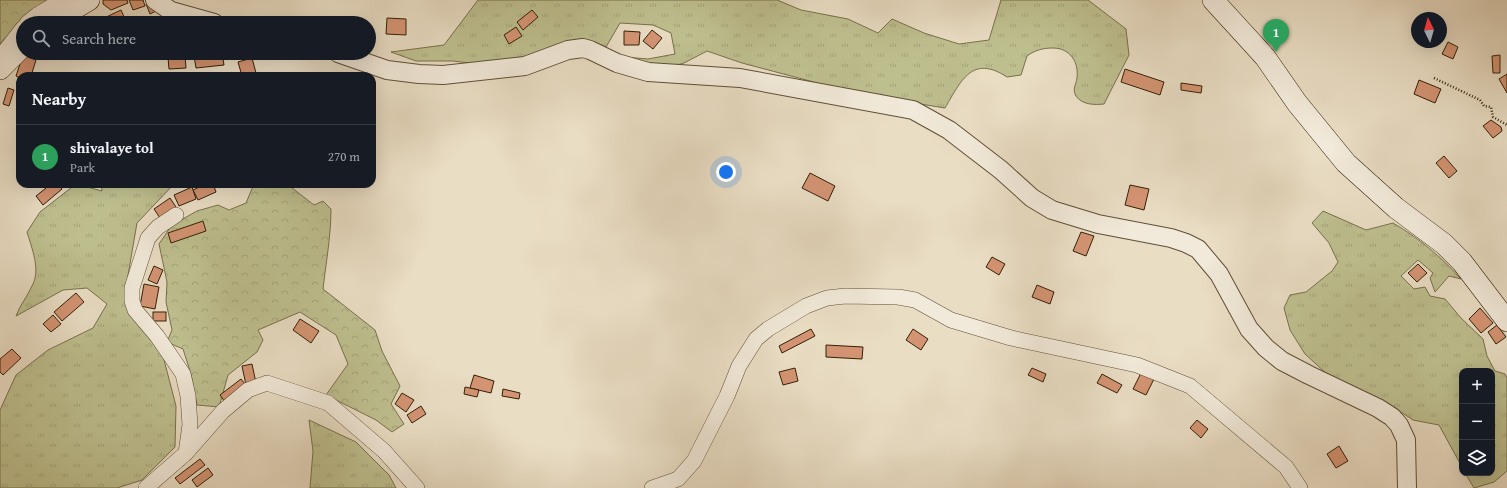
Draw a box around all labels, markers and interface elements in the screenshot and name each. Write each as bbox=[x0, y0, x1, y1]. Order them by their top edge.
north arrow bbox=[1411, 12, 1447, 48]
search box bbox=[16, 16, 376, 60]
pin: 1 bbox=[1263, 19, 1289, 52]
icon: search bbox=[30, 27, 52, 49]
text: Search here bbox=[62, 28, 136, 49]
text: Nearby bbox=[32, 86, 86, 111]
text: shivalaye tol bbox=[70, 137, 154, 158]
text: 1 bbox=[42, 147, 48, 166]
text: 270 m bbox=[328, 147, 360, 166]
text: Park bbox=[70, 158, 95, 177]
your location bbox=[716, 162, 736, 182]
map controls bbox=[1459, 368, 1495, 476]
button: + bbox=[1459, 368, 1495, 404]
button: − bbox=[1459, 404, 1495, 440]
button: layers bbox=[1459, 440, 1495, 476]

